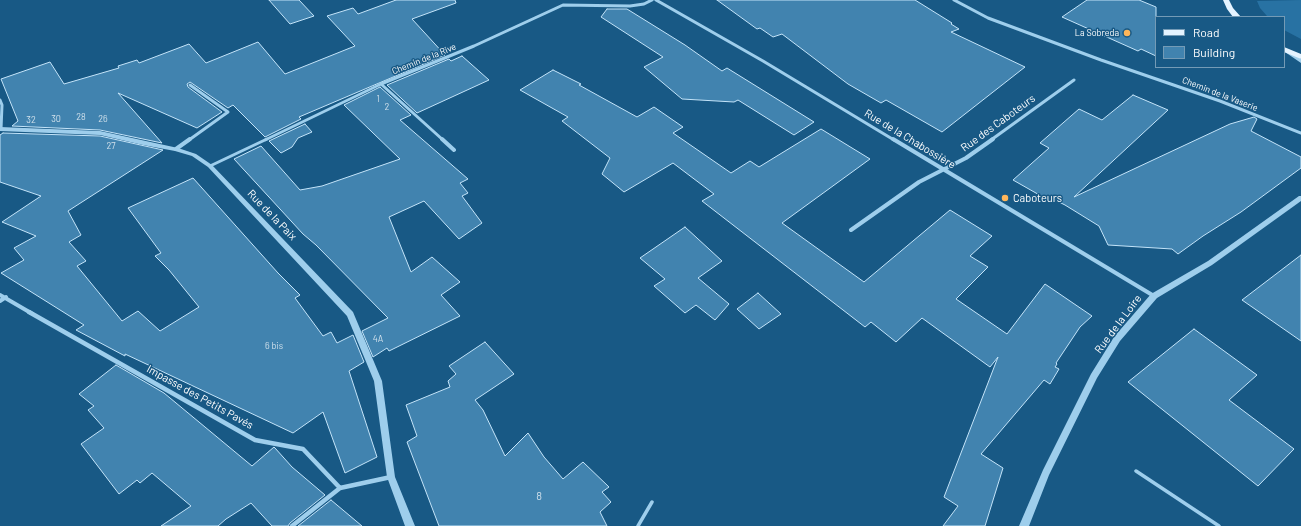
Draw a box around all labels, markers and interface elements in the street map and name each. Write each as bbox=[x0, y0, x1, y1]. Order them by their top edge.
legend bbox=[1155, 16, 1285, 68]
text: Road bbox=[1193, 25, 1220, 39]
place label: La Sobreda bbox=[1075, 28, 1119, 38]
marker: La Sobreda bbox=[1122, 28, 1132, 38]
street label: Chemin de la Rive bbox=[390, 41, 458, 77]
text: Building bbox=[1193, 45, 1235, 59]
street label: Chemin de la Vaserie bbox=[1181, 75, 1259, 113]
street label: Rue des Caboteurs bbox=[958, 92, 1038, 154]
house number: 1 bbox=[376, 94, 380, 104]
house number: 2 bbox=[385, 102, 389, 112]
street label: Rue de la Chabossière bbox=[862, 107, 958, 171]
house number: 28 bbox=[76, 112, 86, 122]
house number: 30 bbox=[51, 114, 61, 124]
house number: 26 bbox=[98, 114, 108, 124]
house number: 32 bbox=[26, 115, 36, 125]
house number: 27 bbox=[106, 141, 116, 151]
street label: Rue de la Paix bbox=[245, 187, 299, 243]
place label: Caboteurs bbox=[1013, 191, 1062, 205]
marker: Caboteurs bbox=[1000, 193, 1010, 203]
street label: Rue de la Loire bbox=[1092, 292, 1144, 356]
house number: 4A bbox=[373, 334, 383, 344]
house number: 6 bis bbox=[265, 341, 283, 351]
street label: Impasse des Petits Pavés bbox=[144, 362, 256, 432]
house number: 8 bbox=[536, 489, 542, 503]

